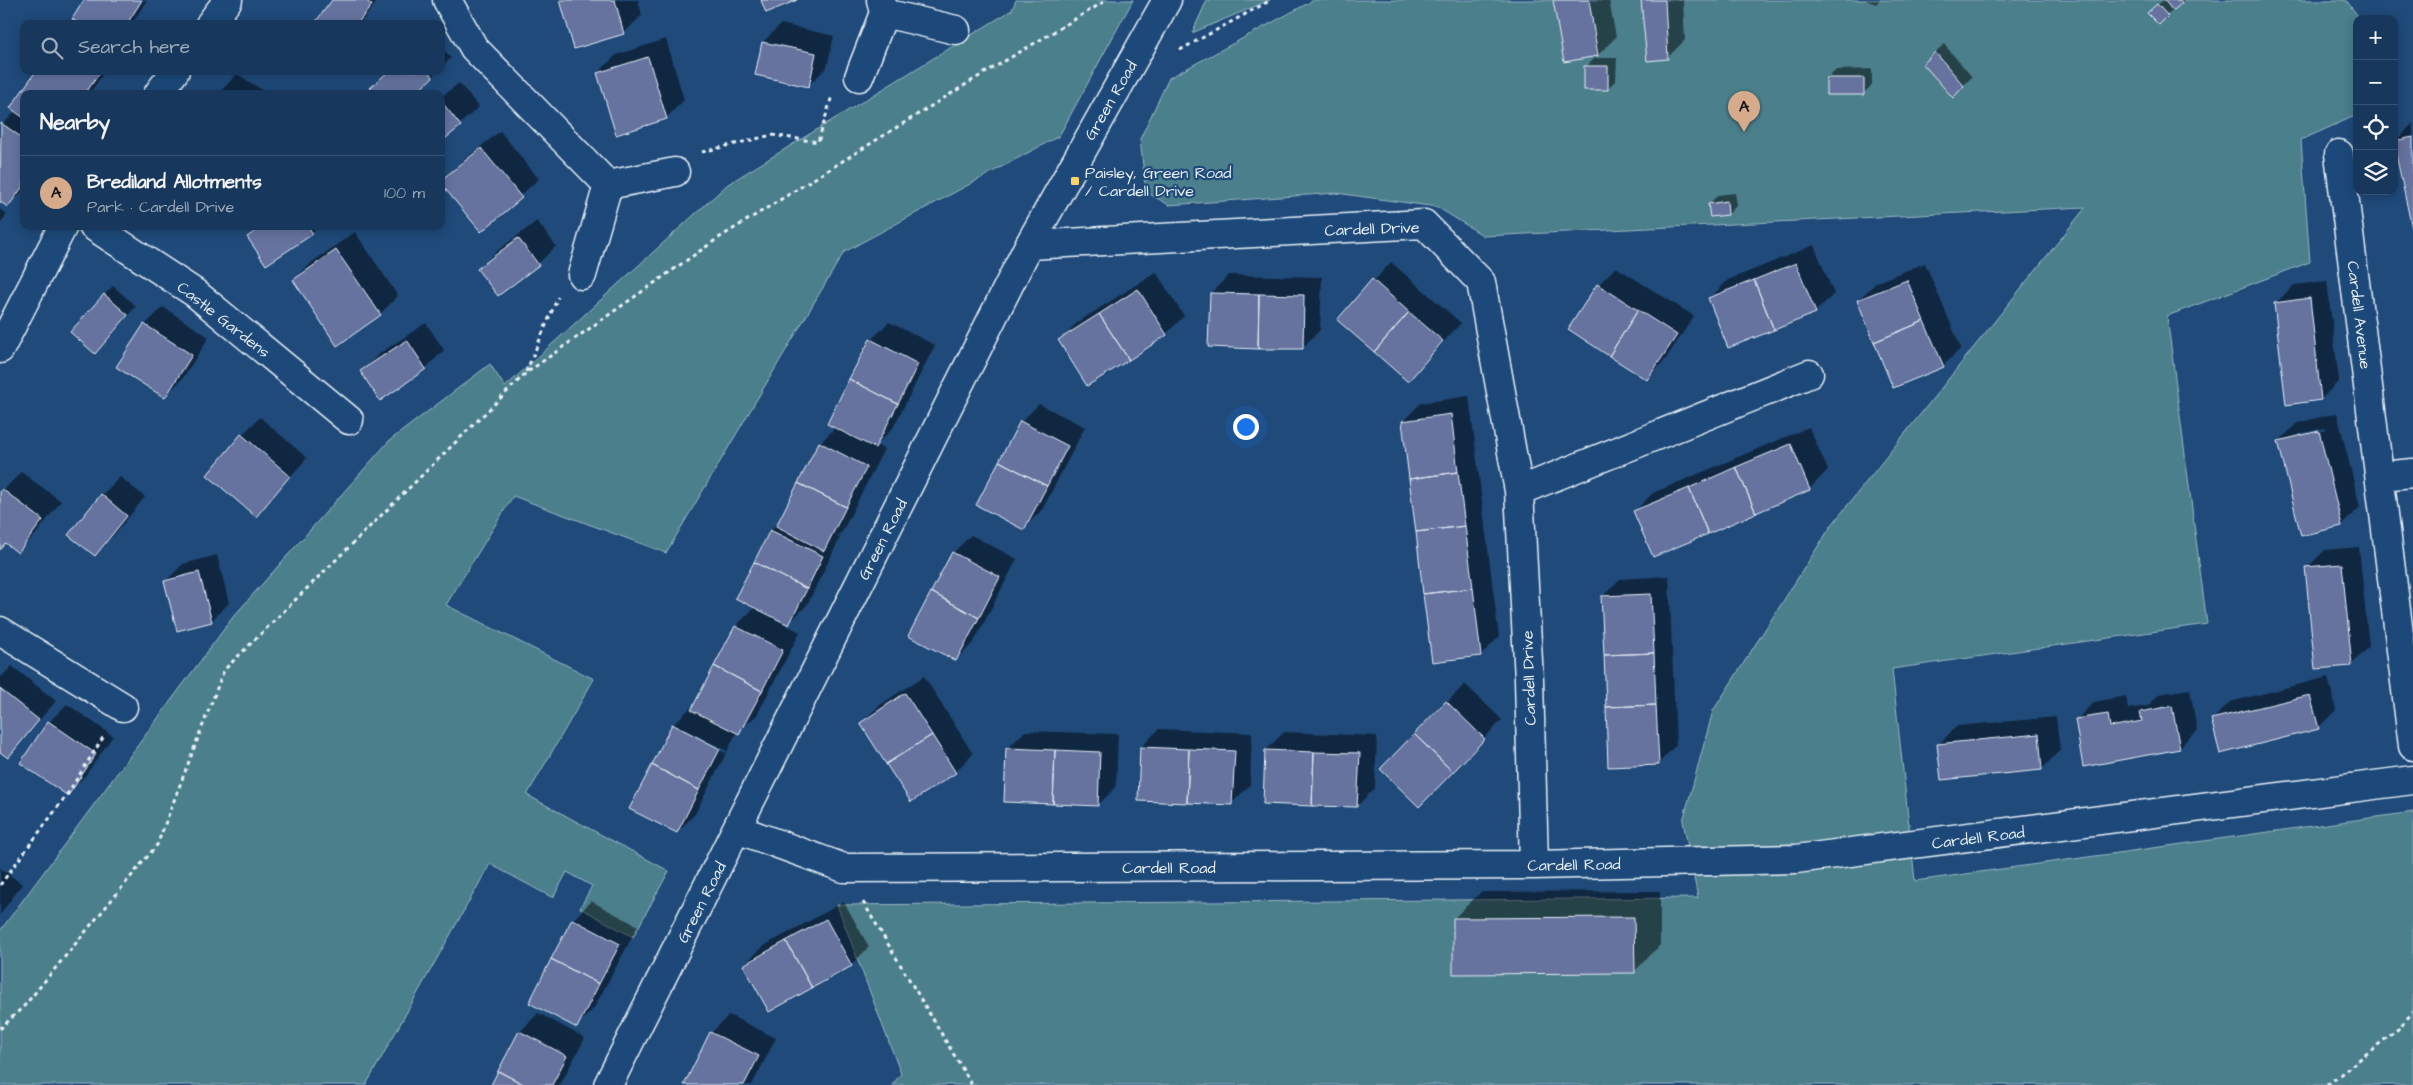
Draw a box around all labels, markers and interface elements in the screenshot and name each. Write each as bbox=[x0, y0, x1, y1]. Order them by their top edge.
map controls bbox=[2353, 15, 2398, 195]
button: + bbox=[2353, 15, 2398, 60]
search box bbox=[20, 20, 445, 75]
icon: search bbox=[38, 34, 66, 62]
text: Search here bbox=[78, 34, 190, 61]
street label: Green Road bbox=[1079, 57, 1142, 144]
button: − bbox=[2353, 60, 2398, 105]
pin: A bbox=[1728, 91, 1760, 132]
button: locate bbox=[2353, 105, 2398, 150]
text: Nearby bbox=[40, 108, 110, 137]
button: layers bbox=[2353, 150, 2398, 195]
place label: Paisley, Green Road / Cardell Drive bbox=[1085, 162, 1231, 202]
text: Brediland Allotments bbox=[87, 169, 262, 196]
marker: Paisley, Green Road / Cardell Drive bbox=[1069, 175, 1081, 187]
text: A bbox=[51, 182, 61, 204]
text: 100 m bbox=[384, 182, 425, 204]
text: Park · Cardell Drive bbox=[87, 196, 234, 218]
street label: Cardell Drive bbox=[1324, 216, 1420, 242]
street label: Cardell Avenue bbox=[2341, 260, 2377, 371]
street label: Castle Gardens bbox=[172, 276, 274, 363]
your location bbox=[1233, 414, 1259, 440]
street label: Green Road bbox=[853, 495, 913, 584]
street label: Cardell Drive bbox=[1516, 630, 1542, 726]
street label: Cardell Road bbox=[1930, 821, 2026, 855]
street label: Cardell Road bbox=[1527, 853, 1621, 877]
street label: Cardell Road bbox=[1122, 857, 1216, 879]
street label: Green Road bbox=[672, 858, 732, 947]

